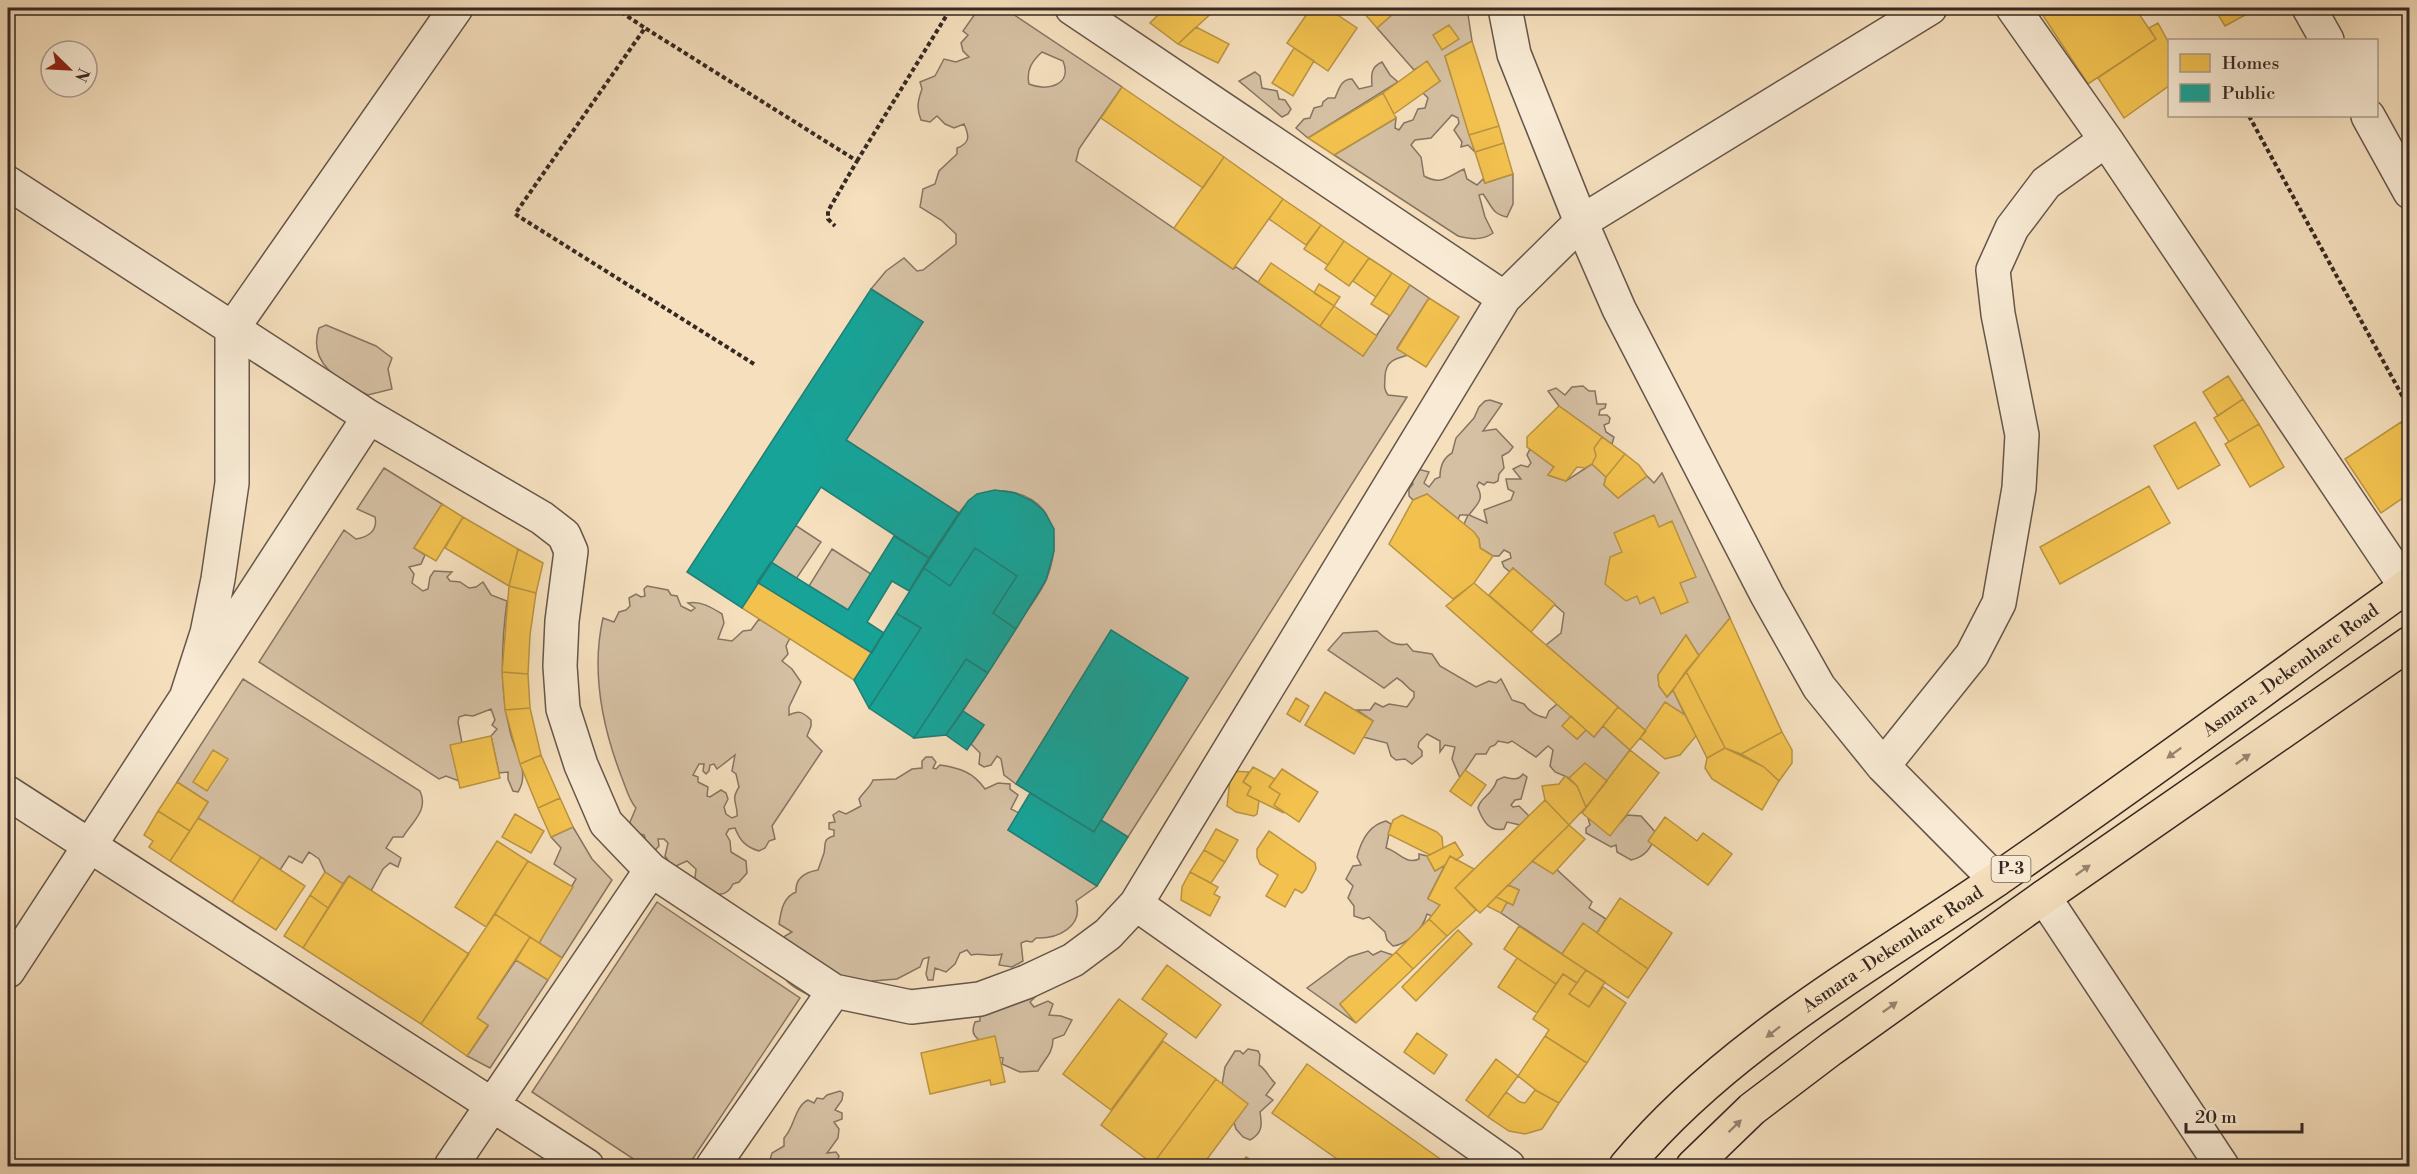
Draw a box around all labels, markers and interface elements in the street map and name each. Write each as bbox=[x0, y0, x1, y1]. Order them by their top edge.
north arrow bbox=[39, 39, 99, 99]
legend bbox=[2168, 39, 2378, 117]
text: Homes bbox=[2222, 52, 2279, 75]
text: N bbox=[70, 65, 93, 85]
text: Public bbox=[2222, 82, 2275, 105]
street label: Asmara -Dekemhare Road bbox=[2197, 598, 2384, 742]
one-way arrow bbox=[2166, 746, 2182, 758]
one-way arrow bbox=[2234, 753, 2251, 764]
road number: P-3 bbox=[1992, 856, 2030, 882]
one-way arrow bbox=[2074, 864, 2090, 876]
street label: Asmara -Dekemhare Road bbox=[1797, 880, 1988, 1018]
one-way arrow bbox=[1881, 1001, 1897, 1013]
one-way arrow bbox=[1765, 1025, 1781, 1038]
scale bar bbox=[2186, 1096, 2302, 1134]
text: 20 m bbox=[2195, 1106, 2237, 1129]
one-way arrow bbox=[1727, 1120, 1742, 1133]

